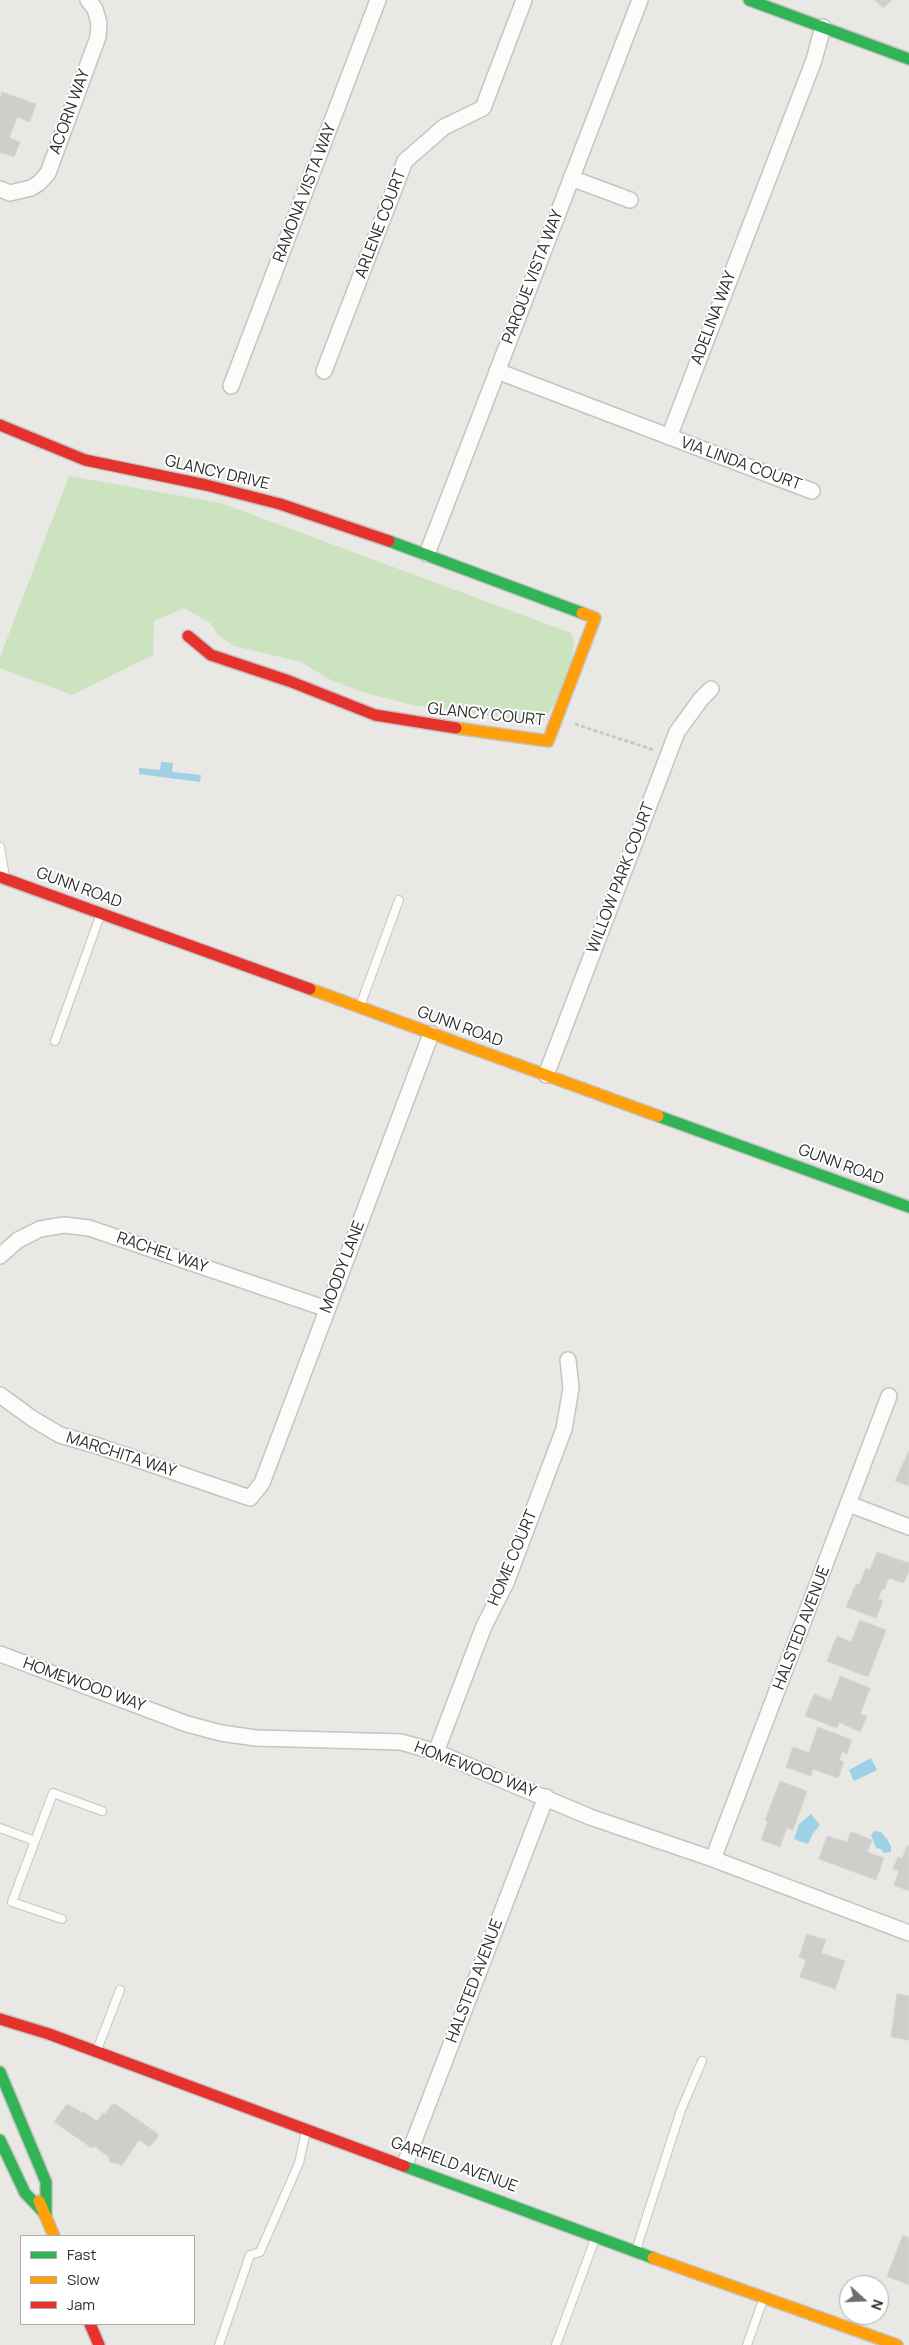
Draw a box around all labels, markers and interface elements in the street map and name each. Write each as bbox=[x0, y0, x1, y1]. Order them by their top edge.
street label: ACORN WAY bbox=[46, 67, 94, 157]
street label: RAMONA VISTA WAY bbox=[270, 121, 340, 265]
street label: ARLENE COURT bbox=[351, 167, 411, 281]
street label: PARQUE VISTA WAY bbox=[499, 207, 567, 347]
street label: ADELINA WAY bbox=[687, 269, 741, 367]
street label: VIA LINDA COURT bbox=[678, 433, 804, 495]
street label: GLANCY DRIVE bbox=[163, 452, 271, 494]
street label: GLANCY COURT bbox=[427, 699, 545, 731]
street label: WILLOW PARK COURT bbox=[583, 800, 659, 956]
street label: GUNN ROAD bbox=[34, 864, 124, 912]
street label: GUNN ROAD bbox=[415, 1003, 505, 1051]
street label: GUNN ROAD bbox=[796, 1141, 886, 1189]
street label: MOODY LANE bbox=[317, 1218, 369, 1316]
street label: RACHEL WAY bbox=[114, 1229, 210, 1277]
street label: MARCHITA WAY bbox=[64, 1428, 178, 1482]
street label: HOME COURT bbox=[484, 1507, 542, 1609]
street label: HALSTED AVENUE bbox=[770, 1563, 834, 1693]
street label: HOMEWOOD WAY bbox=[20, 1654, 148, 1716]
street label: HOMEWOOD WAY bbox=[411, 1738, 539, 1802]
street label: HALSTED AVENUE bbox=[443, 1916, 507, 2046]
street label: GARFIELD AVENUE bbox=[388, 2133, 520, 2197]
legend bbox=[20, 2235, 195, 2325]
text: Fast bbox=[67, 2244, 96, 2265]
text: Slow bbox=[67, 2269, 100, 2290]
north arrow bbox=[839, 2275, 889, 2325]
text: Jam bbox=[67, 2294, 95, 2315]
text: N bbox=[867, 2297, 888, 2313]

